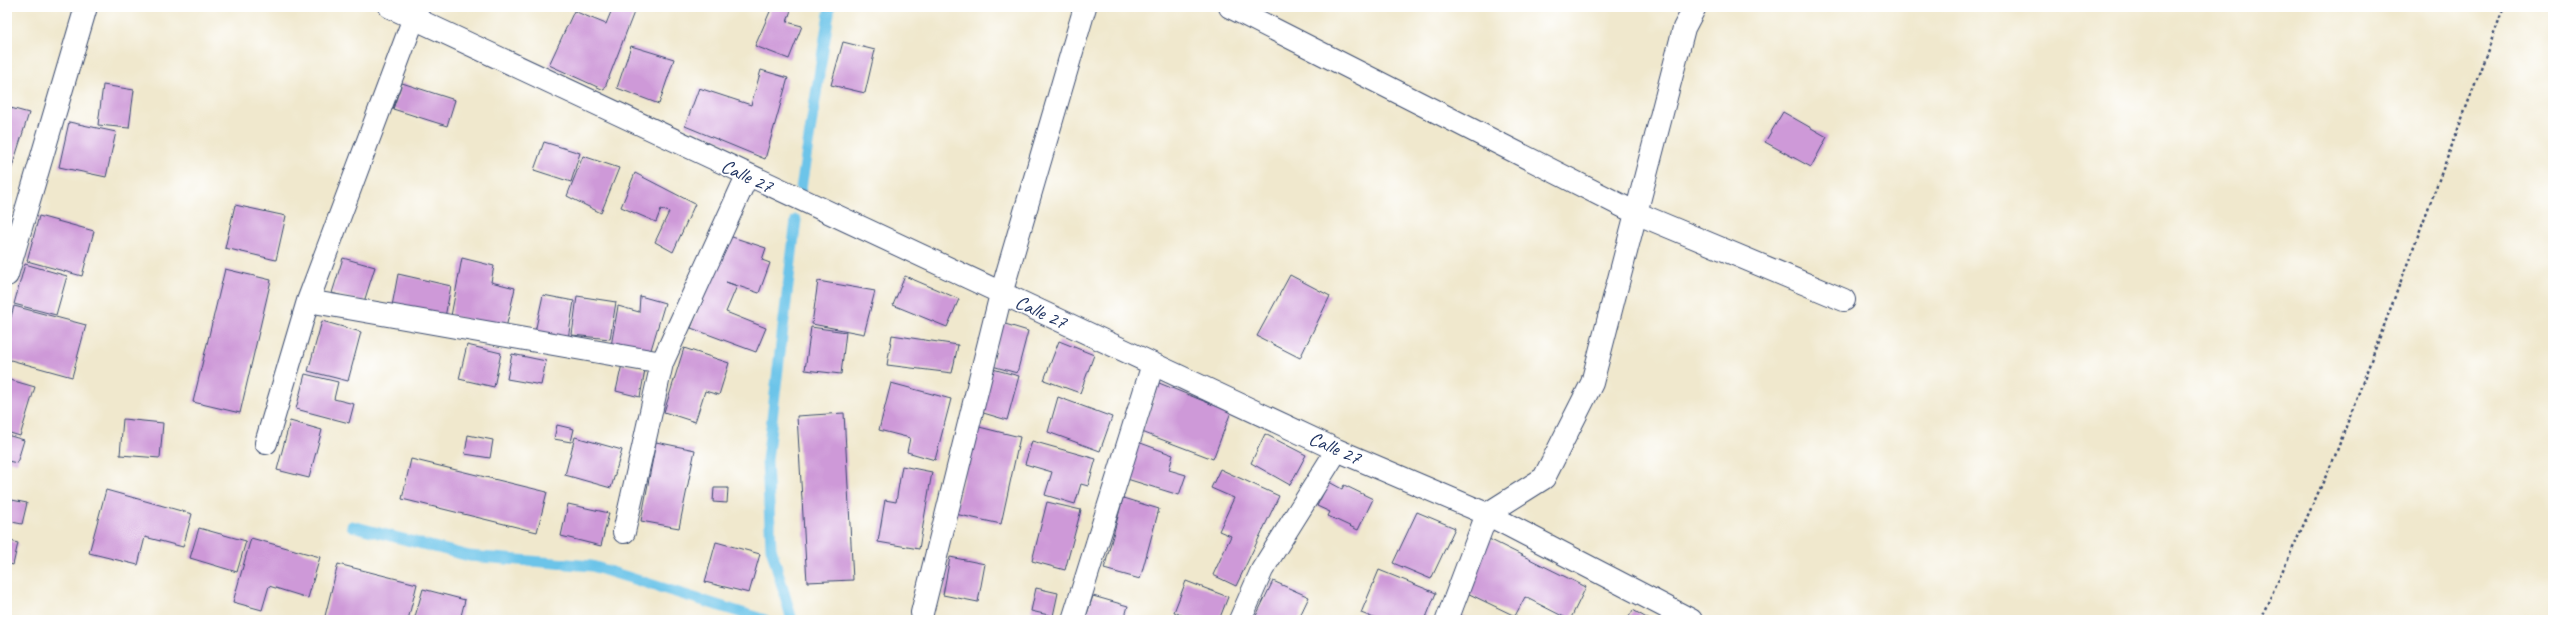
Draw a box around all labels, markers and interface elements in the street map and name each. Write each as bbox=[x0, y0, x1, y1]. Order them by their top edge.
street label: Calle 27 bbox=[717, 153, 778, 199]
street label: Calle 27 bbox=[1011, 289, 1072, 335]
street label: Calle 27 bbox=[1305, 426, 1366, 471]

